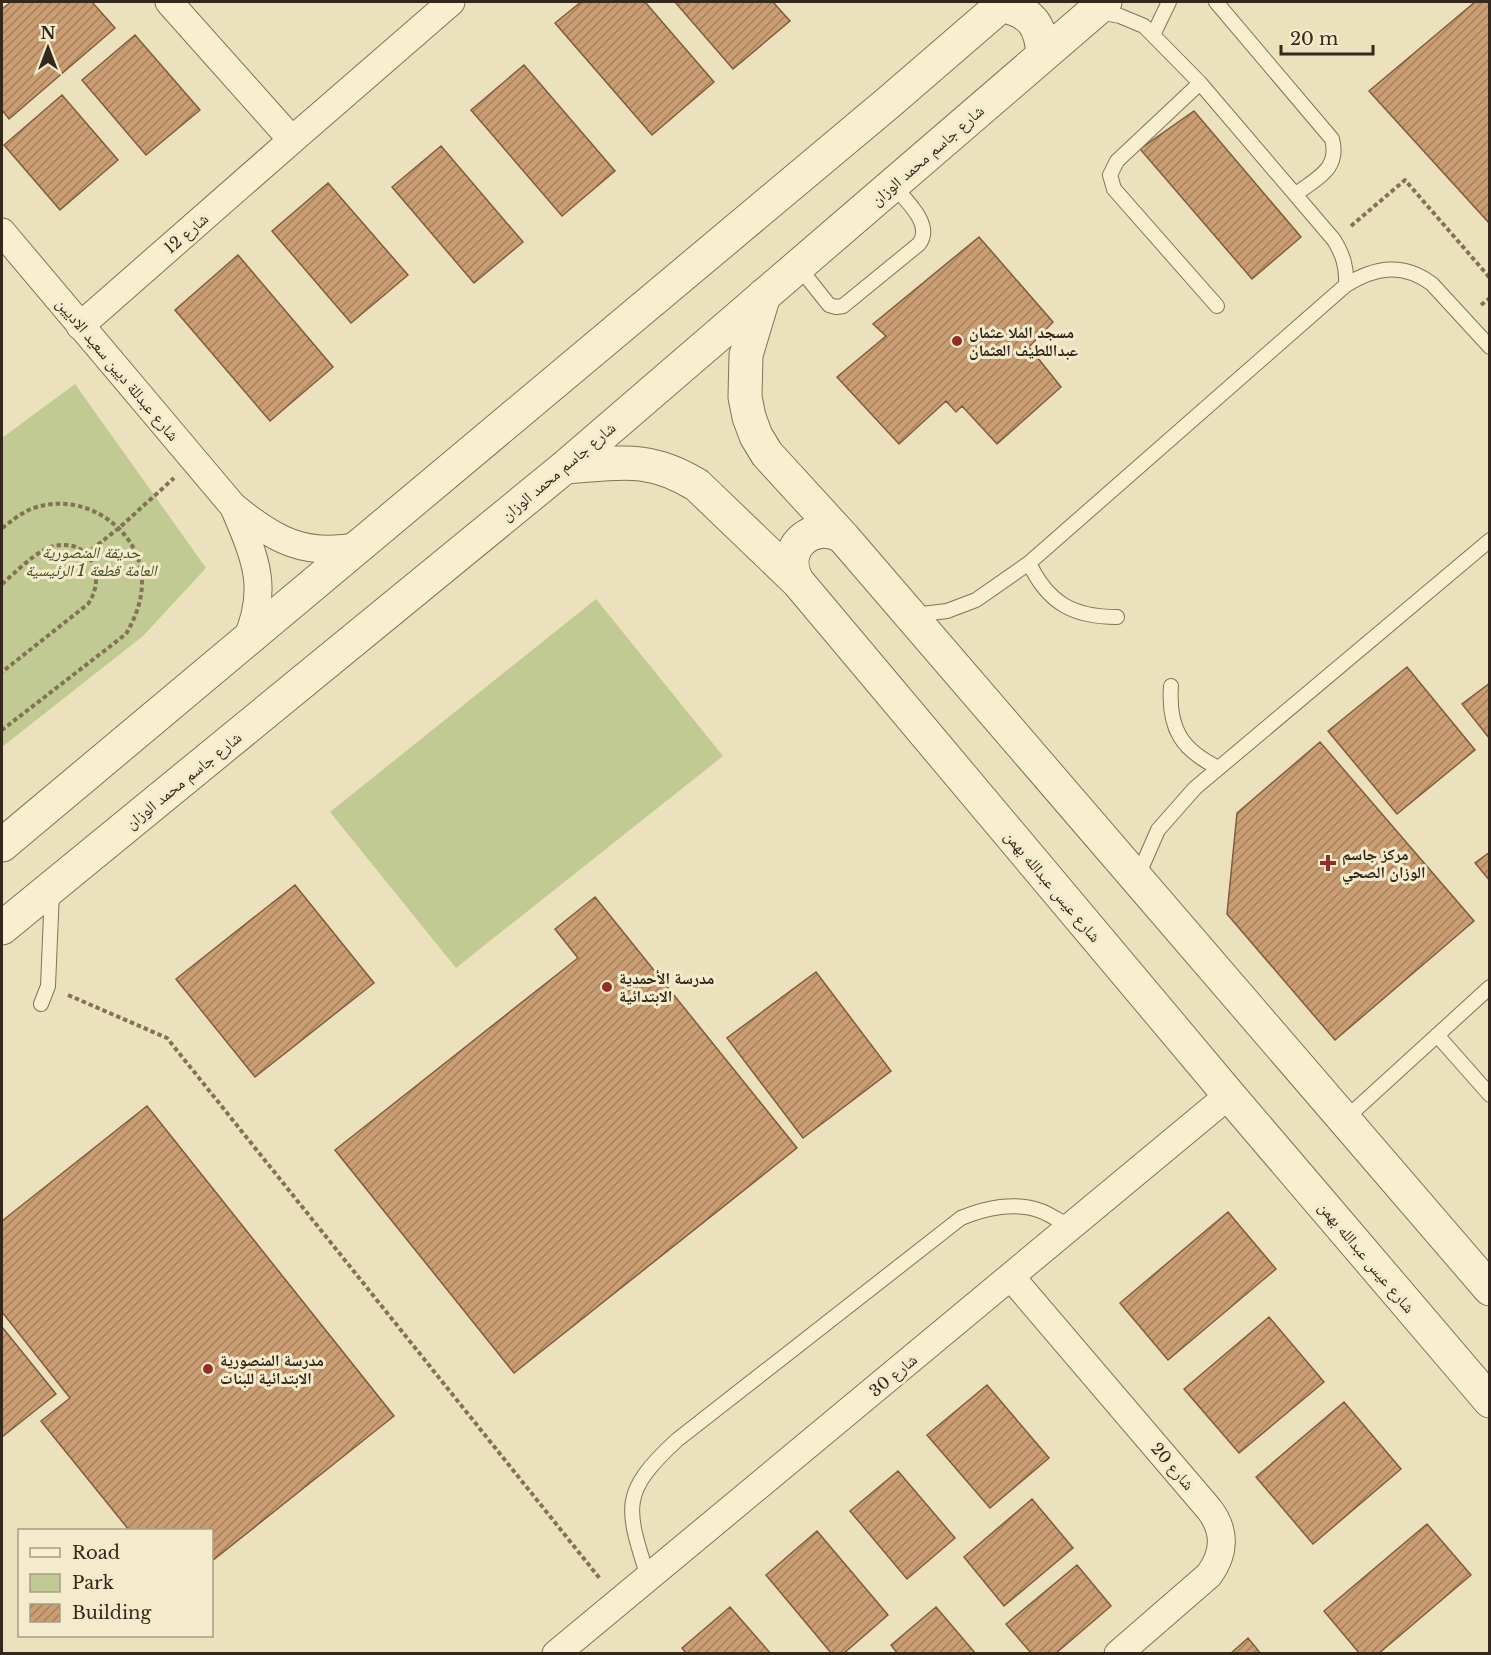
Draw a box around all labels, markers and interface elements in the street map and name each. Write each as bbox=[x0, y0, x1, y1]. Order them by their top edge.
north arrow bbox=[18, 18, 78, 78]
scale bar bbox=[1281, 18, 1372, 56]
text: N bbox=[40, 23, 56, 43]
text: 20 m bbox=[1290, 28, 1338, 50]
street label: شارع جاسم محمد الوزان bbox=[866, 100, 988, 210]
street label: شارع 12 bbox=[160, 208, 213, 258]
street label: شارع عبدللة ديين سعيد الاديين bbox=[51, 293, 184, 445]
place label: مسجد الملا عثمان عبداللطيف العثمان bbox=[969, 322, 1078, 360]
marker: مسجد الملا عثمان عبداللطيف العثمان bbox=[950, 334, 964, 348]
street label: شارع جاسم محمد الوزان bbox=[497, 417, 620, 526]
park label: حديقة المنصورية العامة قطعة 1 الرئيسية bbox=[25, 542, 159, 580]
street label: شارع جاسم محمد الوزان bbox=[121, 727, 246, 834]
street label: شارع عيس عبدالله بهمن bbox=[1000, 826, 1105, 946]
place label: مركز جاسم الوزان الصحي bbox=[1342, 844, 1425, 885]
marker: مركز جاسم الوزان الصحي bbox=[1319, 854, 1337, 872]
place label: مدرسة الأحمدية الابتدائية bbox=[619, 968, 714, 1006]
marker: مدرسة الأحمدية الابتدائية bbox=[600, 980, 614, 994]
street label: شارع عيس عبدالله بهمن bbox=[1314, 1197, 1419, 1317]
street label: شارع 30 bbox=[865, 1349, 922, 1402]
place label: مدرسة المنصورية الابتدائية للبنات bbox=[220, 1350, 324, 1388]
marker: مدرسة المنصورية الابتدائية للبنات bbox=[201, 1362, 215, 1376]
street label: شارع 20 bbox=[1146, 1438, 1199, 1494]
legend bbox=[18, 1529, 213, 1637]
text: Road bbox=[72, 1542, 120, 1564]
text: Park bbox=[72, 1572, 114, 1594]
text: Building bbox=[72, 1602, 151, 1624]

